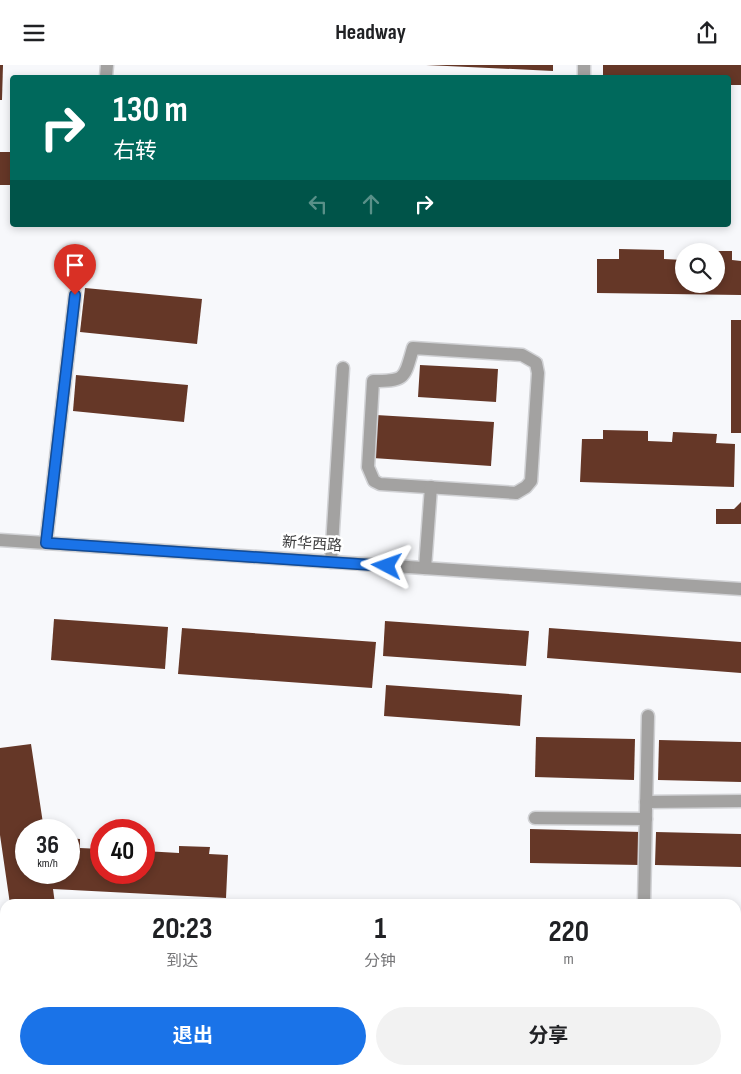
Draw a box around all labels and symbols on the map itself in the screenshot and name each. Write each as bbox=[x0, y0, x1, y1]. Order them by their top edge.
pin bbox=[54, 244, 96, 295]
street label: 新华西路 bbox=[281, 532, 343, 556]
position arrow bbox=[360, 539, 412, 591]
speed limit sign: 40 bbox=[90, 819, 155, 884]

